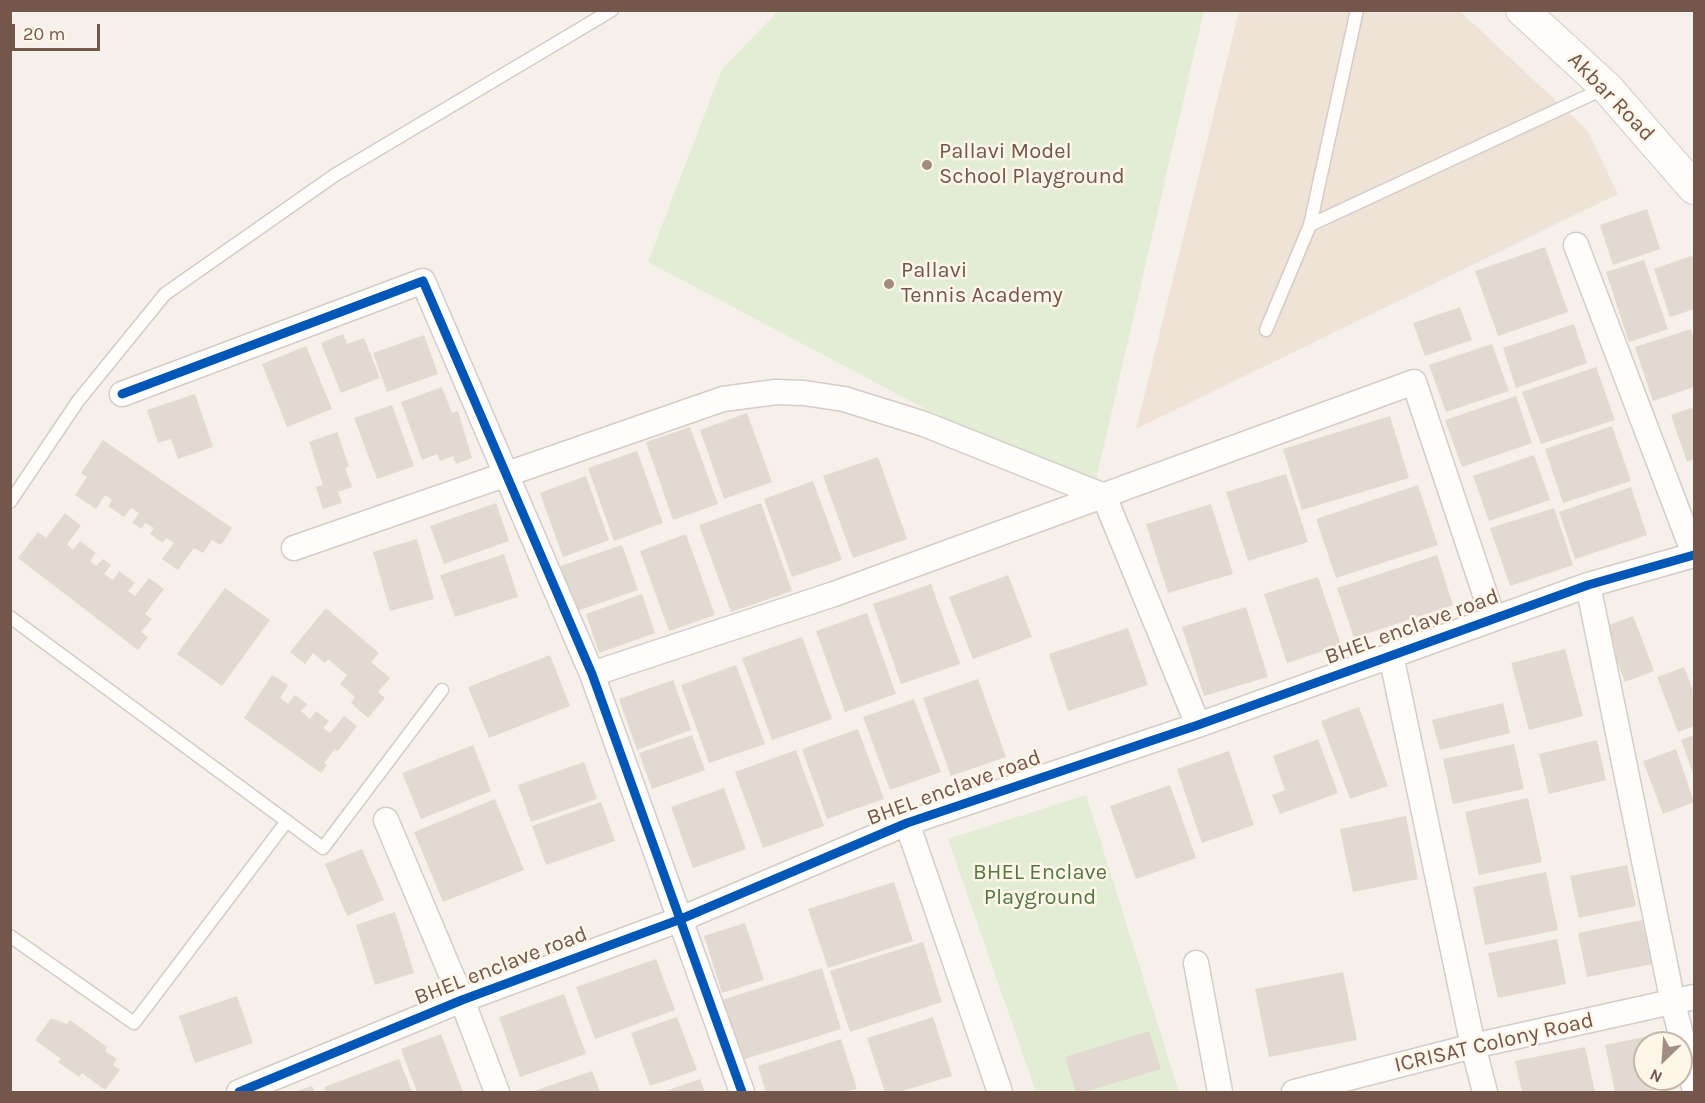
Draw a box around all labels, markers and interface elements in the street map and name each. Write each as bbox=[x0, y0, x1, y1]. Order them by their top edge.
scale bar bbox=[15, 12, 104, 50]
text: 20 m bbox=[23, 23, 65, 45]
street label: Akbar Road bbox=[1562, 47, 1660, 147]
place label: Pallavi Model School Playground bbox=[939, 139, 1125, 190]
marker: Pallavi Model School Playground bbox=[920, 158, 934, 172]
place label: Pallavi Tennis Academy bbox=[901, 258, 1063, 310]
marker: Pallavi Tennis Academy bbox=[882, 277, 896, 291]
street label: BHEL enclave road bbox=[1321, 583, 1503, 671]
street label: BHEL enclave road bbox=[863, 744, 1045, 832]
park label: BHEL Enclave Playground bbox=[973, 860, 1107, 912]
street label: BHEL enclave road bbox=[411, 921, 591, 1011]
street label: ICRISAT Colony Road bbox=[1392, 1007, 1596, 1079]
north arrow bbox=[1633, 1031, 1693, 1091]
text: N bbox=[1647, 1065, 1665, 1087]

